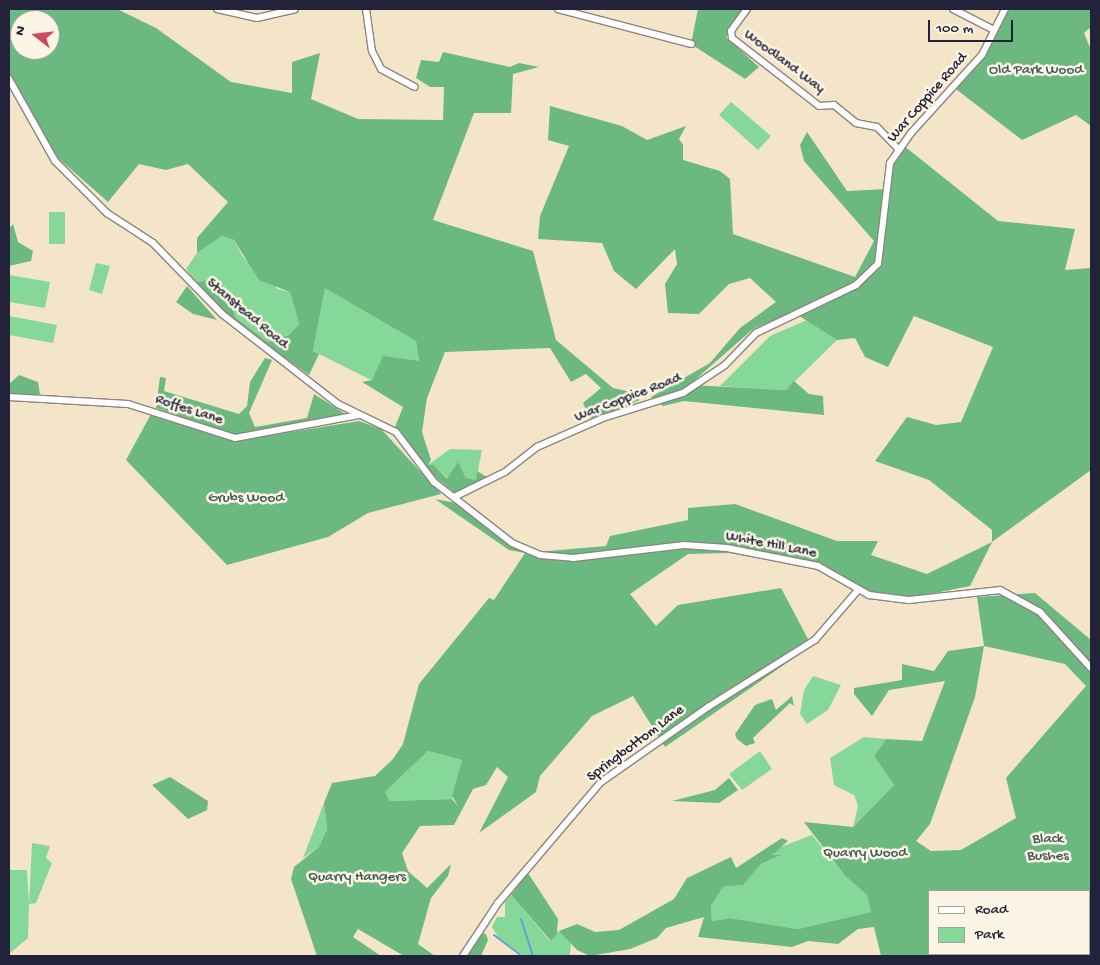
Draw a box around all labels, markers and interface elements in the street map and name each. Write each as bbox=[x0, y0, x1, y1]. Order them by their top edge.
north arrow bbox=[10, 10, 60, 60]
scale bar bbox=[930, 10, 1015, 42]
text: 100 m bbox=[936, 20, 973, 38]
text: N bbox=[12, 24, 30, 38]
street label: Woodland Way bbox=[740, 26, 828, 98]
street label: War Coppice Road bbox=[884, 49, 972, 147]
park label: Old Park Wood bbox=[989, 62, 1083, 80]
street label: Stanstead Road bbox=[202, 275, 292, 353]
street label: War Coppice Road bbox=[572, 369, 684, 427]
street label: Roffes Lane bbox=[153, 391, 225, 429]
park label: Grubs Wood bbox=[208, 490, 284, 508]
street label: White Hill Lane bbox=[724, 527, 818, 563]
street label: Springbottom Lane bbox=[584, 702, 688, 786]
park label: Black Bushes bbox=[1027, 830, 1069, 865]
park label: Quarry Wood bbox=[823, 845, 907, 863]
park label: Quarry Hangers bbox=[308, 869, 406, 887]
legend bbox=[928, 890, 1090, 955]
text: Road bbox=[975, 901, 1008, 919]
text: Park bbox=[975, 926, 1004, 944]

